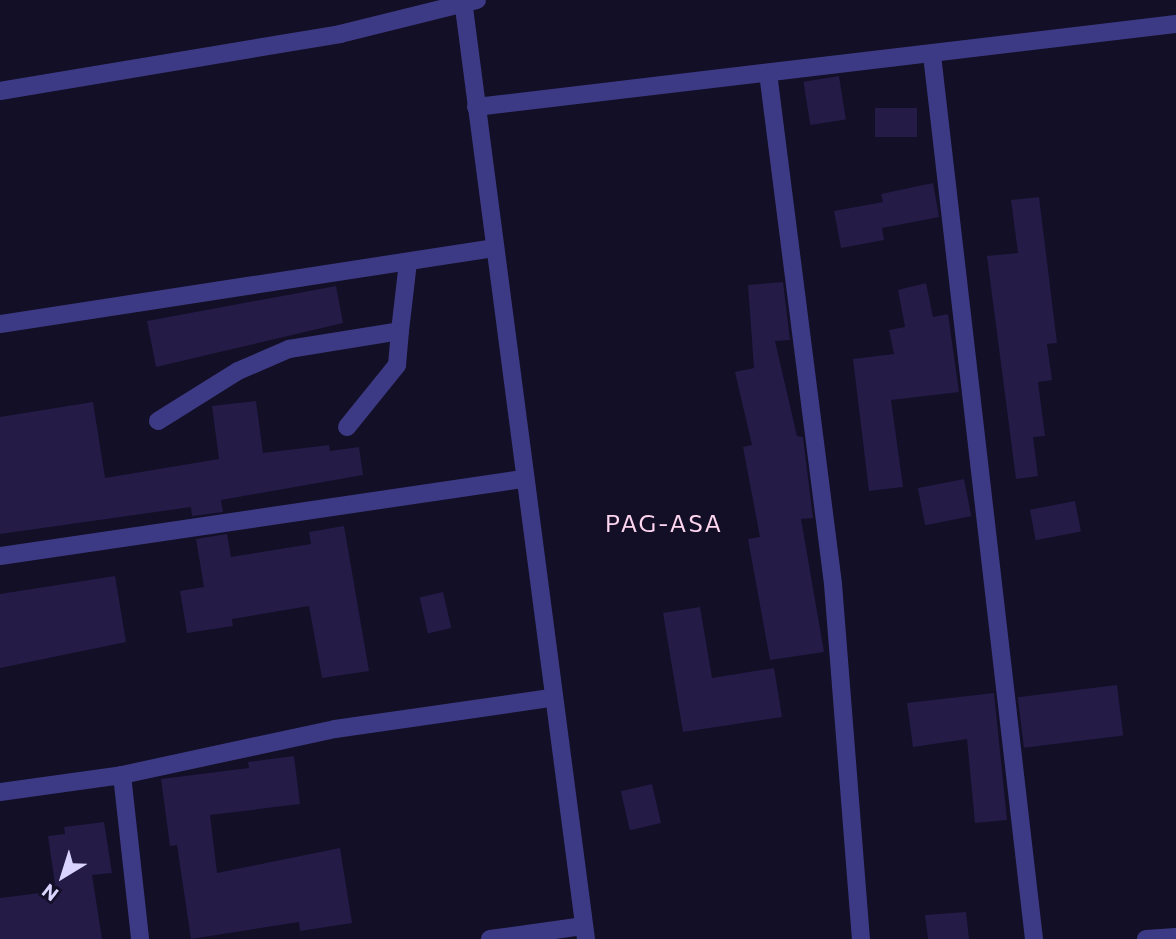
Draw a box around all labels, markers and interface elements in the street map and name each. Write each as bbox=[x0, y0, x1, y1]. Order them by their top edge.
district label: PAG-ASA bbox=[606, 509, 722, 537]
north arrow bbox=[28, 841, 98, 911]
text: N bbox=[37, 879, 62, 906]

